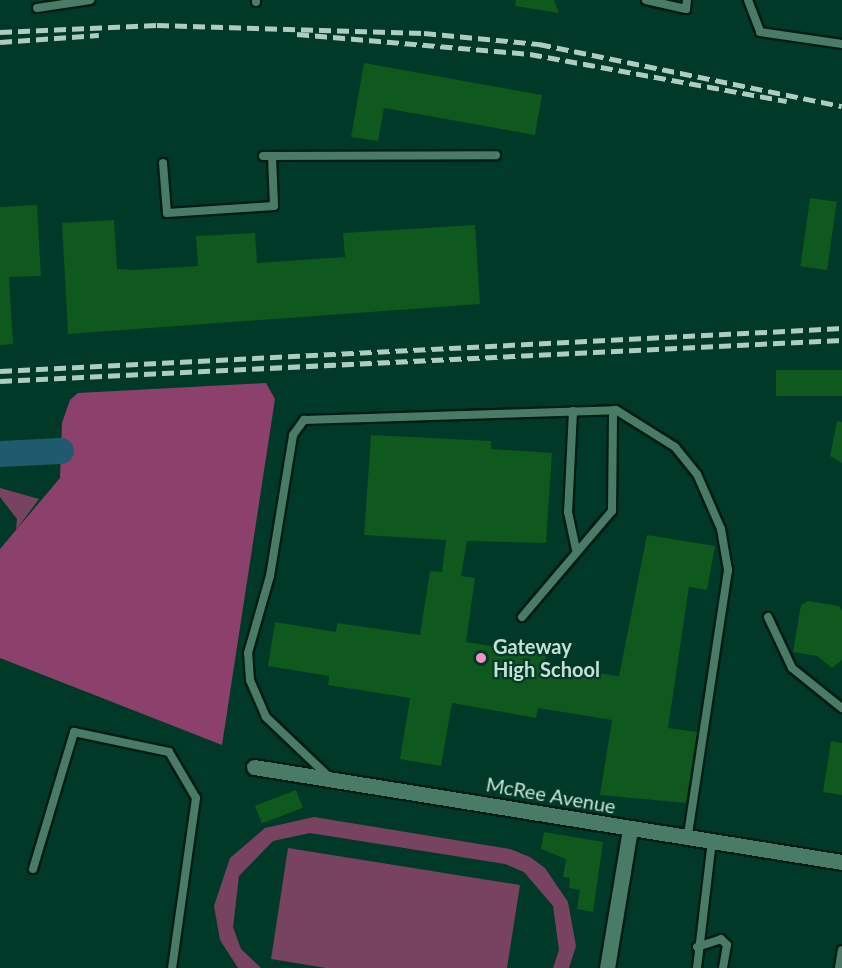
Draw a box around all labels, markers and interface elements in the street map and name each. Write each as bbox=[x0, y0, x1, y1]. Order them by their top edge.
place label: Gateway High School bbox=[493, 634, 600, 681]
marker: Gateway High School bbox=[474, 651, 488, 665]
street label: McRee Avenue bbox=[484, 772, 618, 818]

